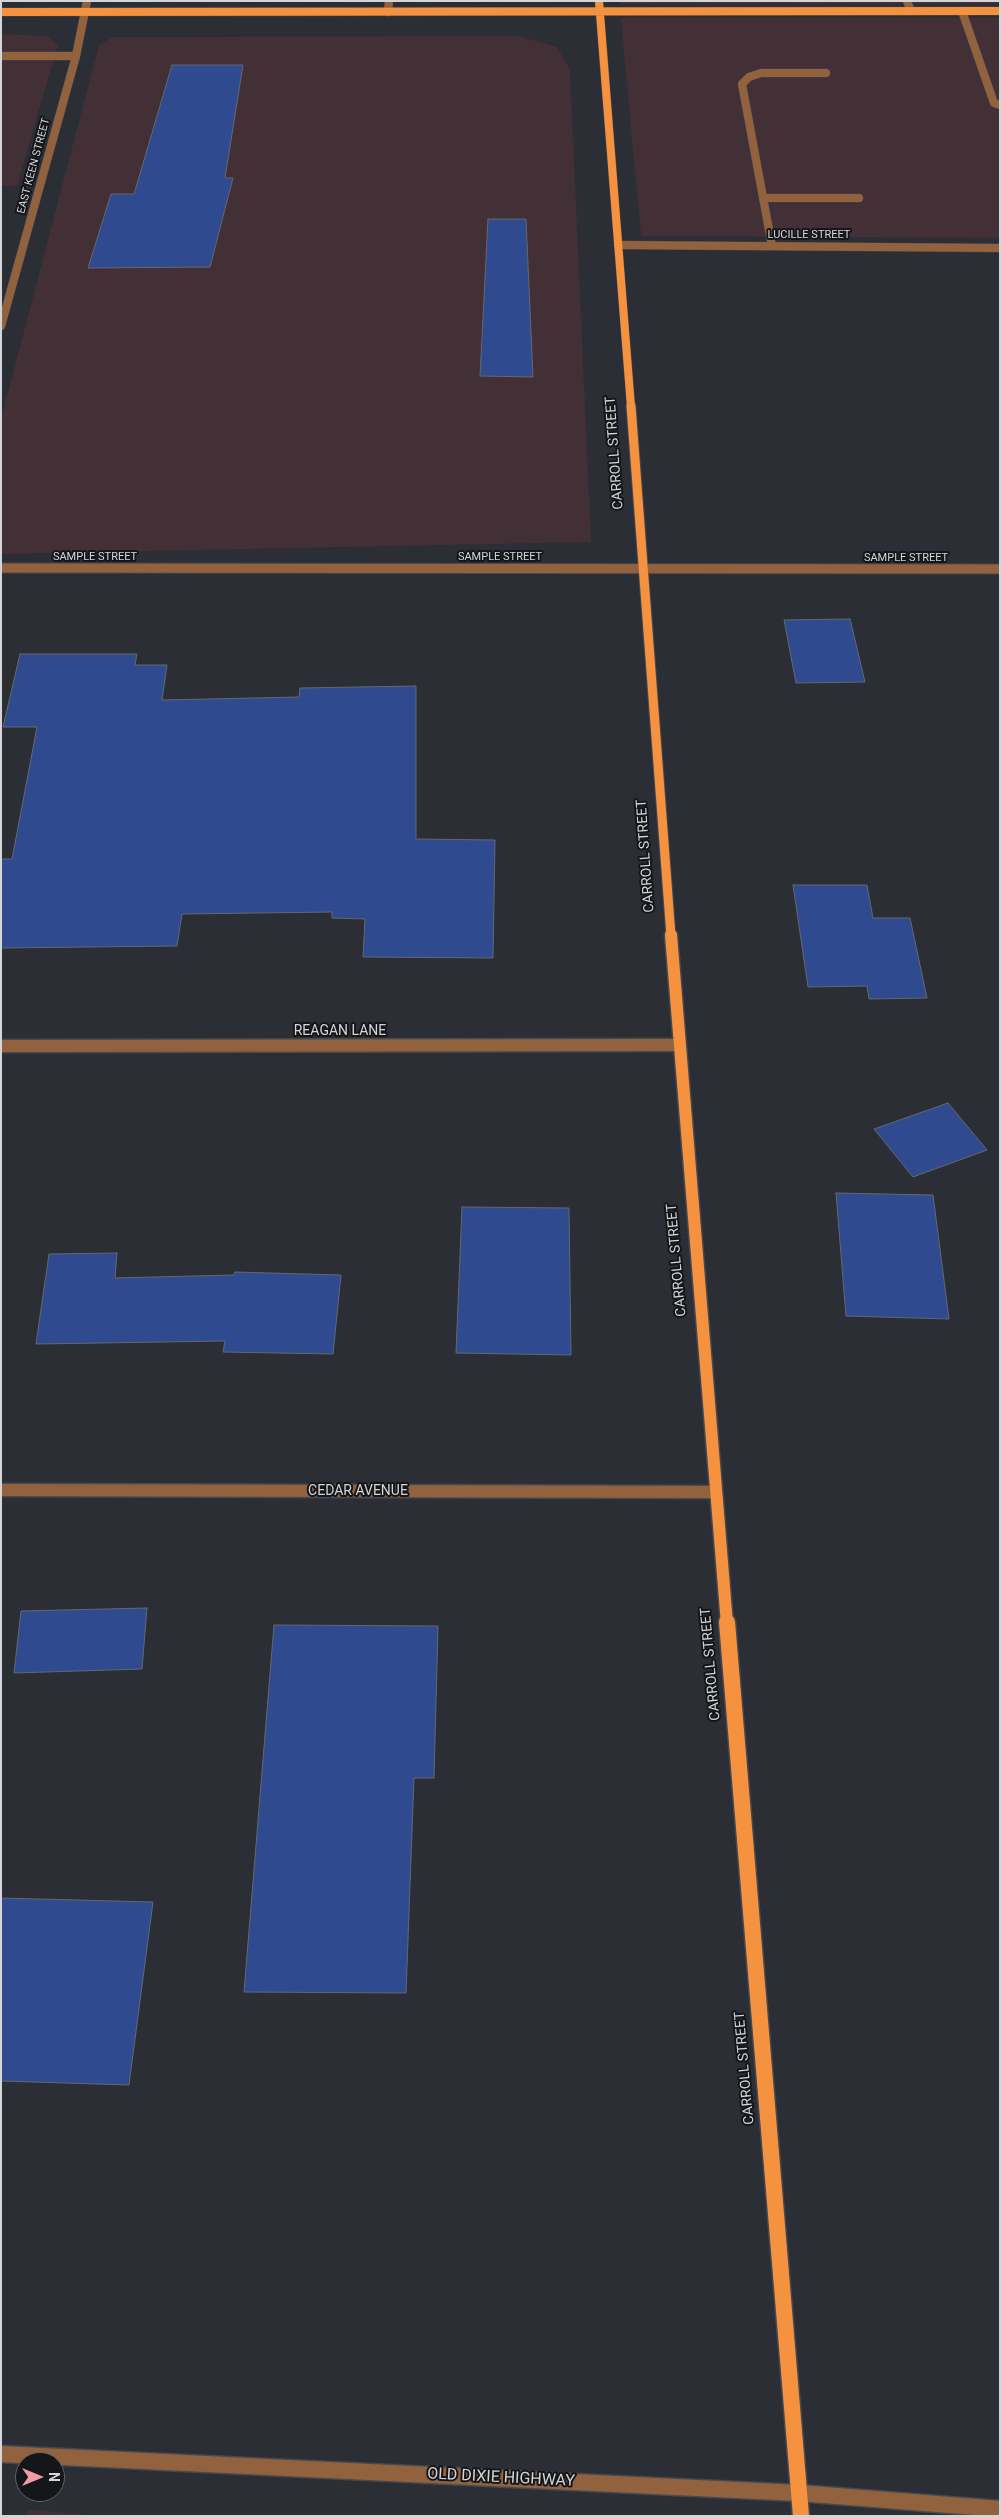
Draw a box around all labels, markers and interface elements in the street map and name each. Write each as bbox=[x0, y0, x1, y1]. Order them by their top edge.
street label: EAST KEEN STREET bbox=[15, 117, 53, 215]
street label: LUCILLE STREET bbox=[768, 228, 850, 242]
street label: CARROLL STREET bbox=[603, 396, 627, 510]
street label: SAMPLE STREET bbox=[53, 550, 137, 564]
street label: SAMPLE STREET bbox=[458, 550, 542, 564]
street label: SAMPLE STREET bbox=[864, 551, 948, 565]
street label: CARROLL STREET bbox=[634, 799, 658, 913]
street label: REAGAN LANE bbox=[294, 1023, 386, 1039]
street label: CARROLL STREET bbox=[664, 1203, 690, 1317]
street label: CEDAR AVENUE bbox=[308, 1483, 408, 1499]
street label: CARROLL STREET bbox=[698, 1607, 724, 1721]
street label: CARROLL STREET bbox=[732, 2011, 758, 2125]
north arrow bbox=[15, 2452, 65, 2502]
street label: OLD DIXIE HIGHWAY bbox=[427, 2465, 575, 2491]
text: N bbox=[46, 2472, 62, 2482]

